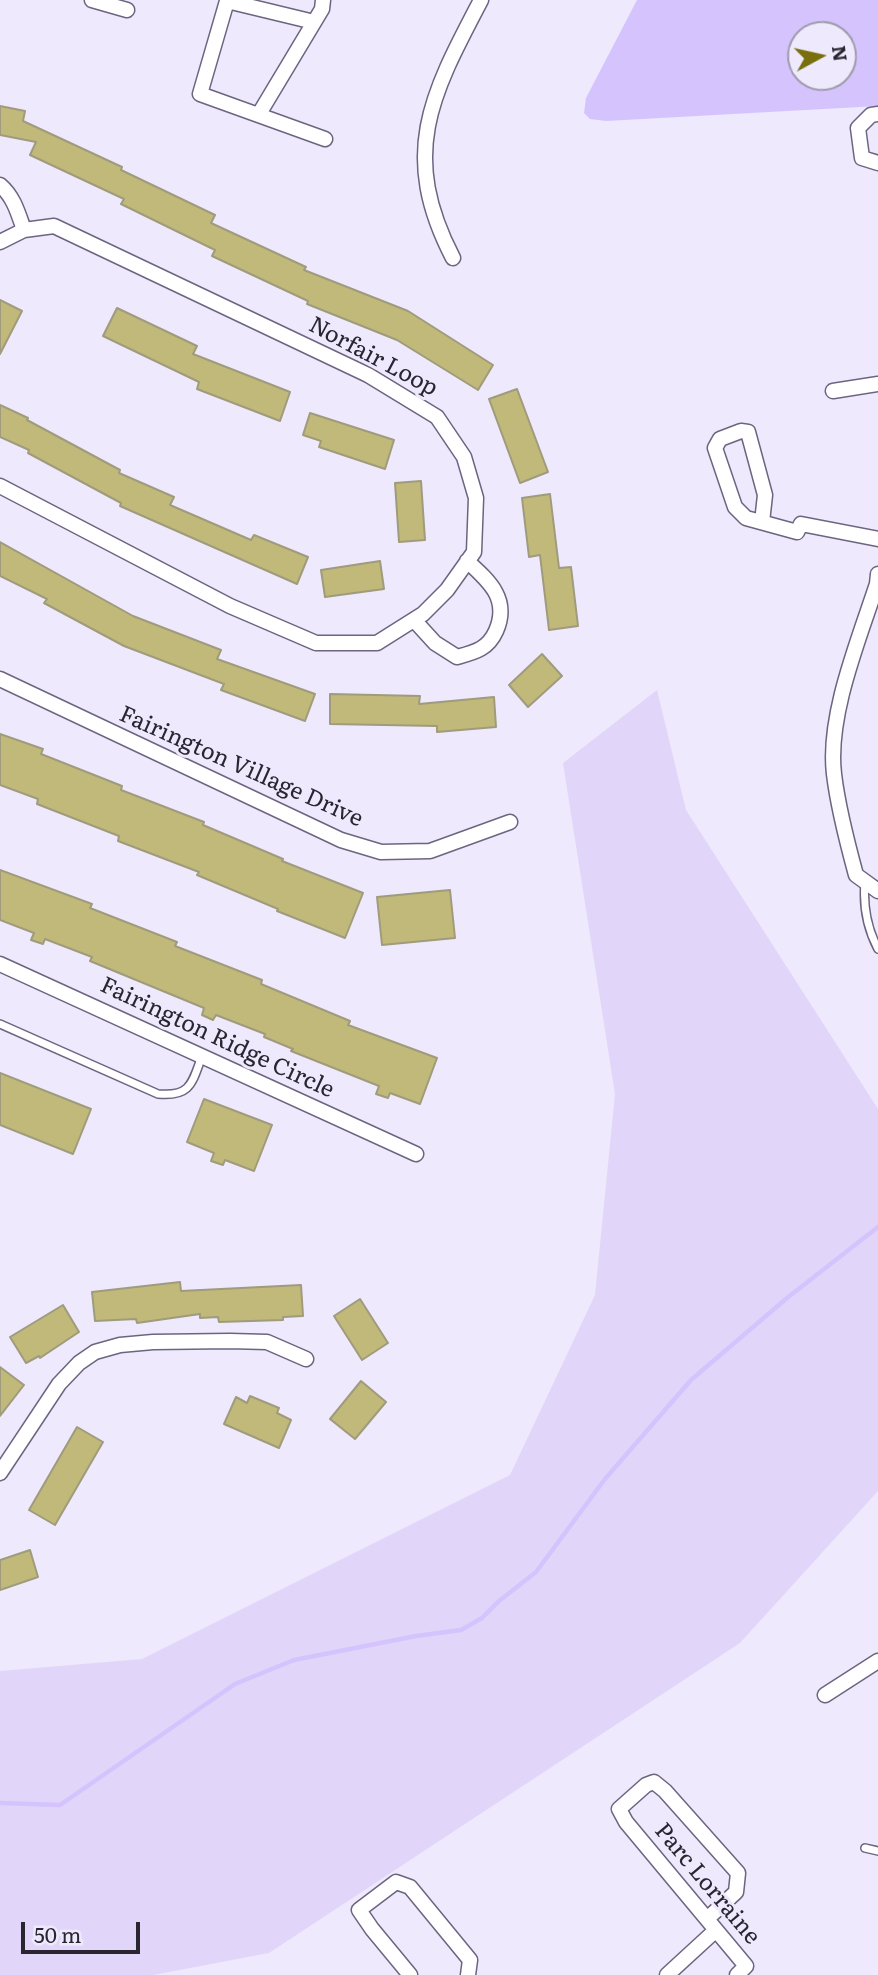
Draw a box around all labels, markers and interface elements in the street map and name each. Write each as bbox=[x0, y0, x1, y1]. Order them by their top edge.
north arrow bbox=[787, 21, 857, 91]
text: N bbox=[826, 44, 856, 63]
street label: Norfair Loop bbox=[304, 311, 442, 403]
street label: Fairington Village Drive bbox=[115, 701, 367, 833]
street label: Fairington Ridge Circle bbox=[96, 972, 338, 1104]
street label: Parc Lorraine bbox=[648, 1818, 766, 1950]
scale bar bbox=[24, 1909, 144, 1953]
text: 50 m bbox=[34, 1918, 81, 1949]

